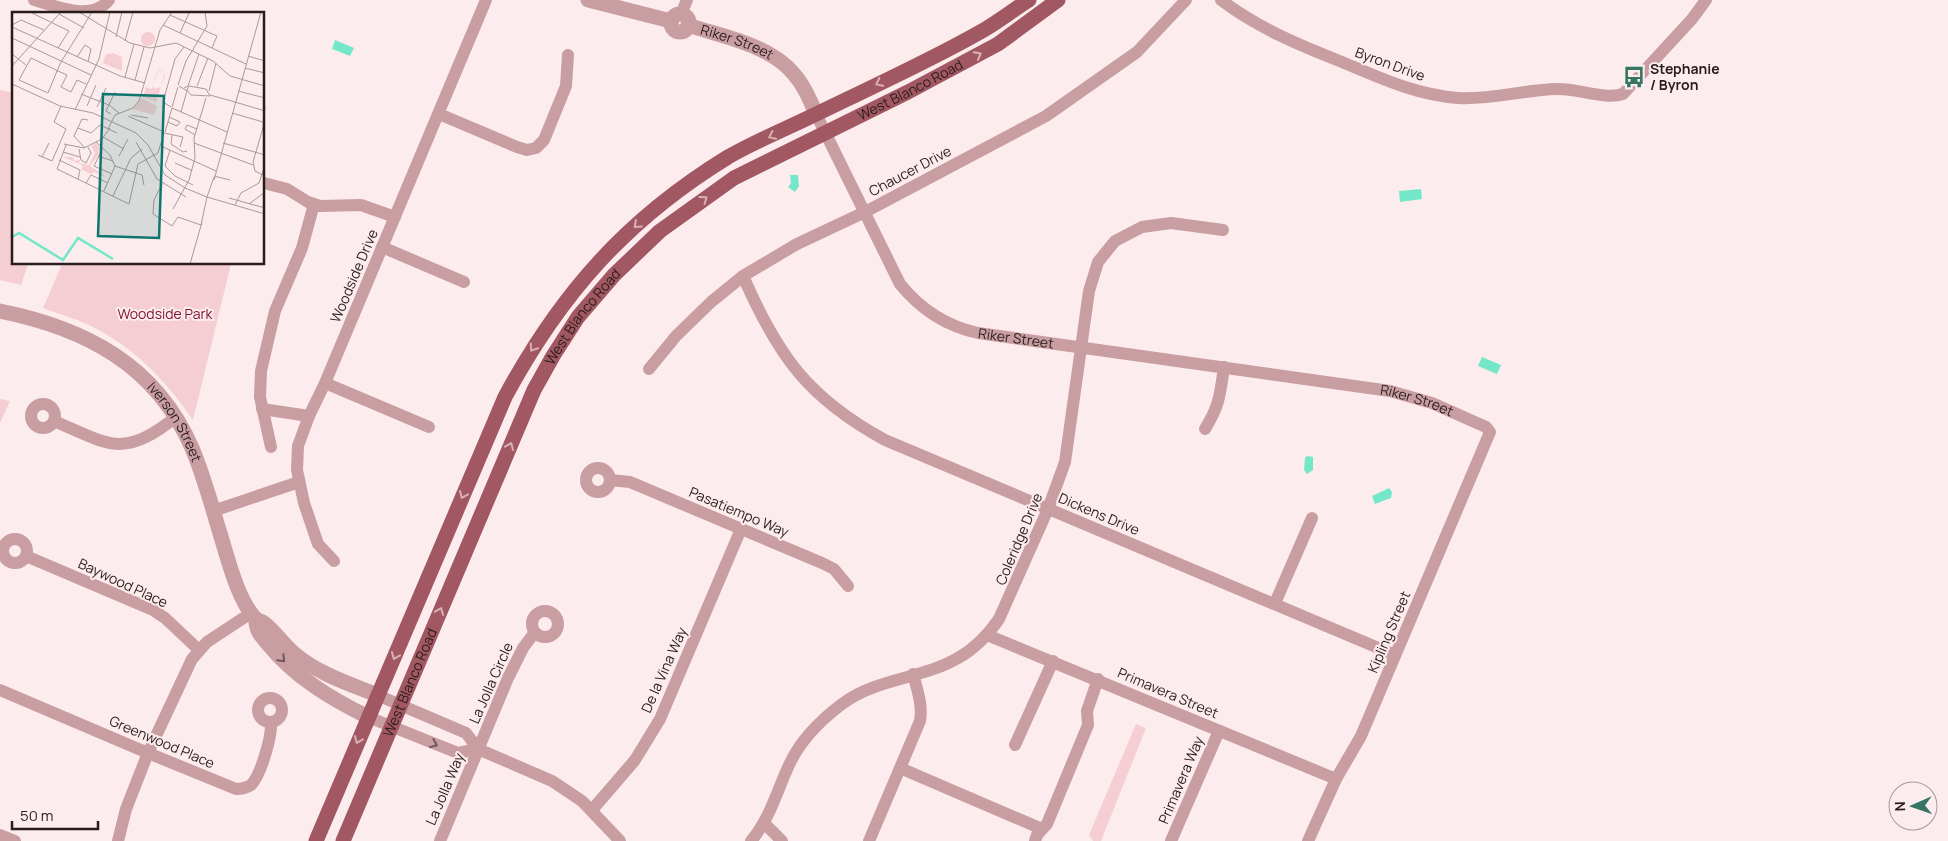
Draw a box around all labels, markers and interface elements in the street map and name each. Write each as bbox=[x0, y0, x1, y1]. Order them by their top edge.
inset map bbox=[12, 12, 265, 265]
street label: Riker Street bbox=[698, 20, 778, 64]
street label: Byron Drive bbox=[1353, 42, 1428, 85]
one-way arrow bbox=[973, 51, 982, 61]
street label: West Blanco Road bbox=[854, 55, 966, 124]
place label: Stephanie / Byron bbox=[1650, 59, 1720, 94]
bus stop icon: Stephanie / Byron bbox=[1621, 64, 1647, 90]
one-way arrow bbox=[875, 77, 884, 87]
one-way arrow bbox=[769, 129, 778, 139]
street label: Chaucer Drive bbox=[865, 141, 954, 200]
one-way arrow bbox=[699, 196, 708, 205]
one-way arrow bbox=[634, 219, 643, 228]
street label: Woodside Drive bbox=[325, 226, 382, 325]
street label: West Blanco Road bbox=[540, 264, 624, 368]
park label: Woodside Park bbox=[118, 304, 214, 323]
street label: Riker Street bbox=[977, 323, 1055, 353]
one-way arrow bbox=[530, 343, 539, 352]
street label: Iverson Street bbox=[143, 377, 207, 465]
street label: Riker Street bbox=[1379, 380, 1457, 421]
one-way arrow bbox=[503, 442, 514, 451]
street label: Pasatiempo Way bbox=[687, 482, 792, 541]
street label: Dickens Drive bbox=[1056, 488, 1143, 539]
one-way arrow bbox=[458, 490, 468, 498]
street label: Coleridge Drive bbox=[991, 490, 1047, 588]
street label: Baywood Place bbox=[75, 554, 171, 612]
street label: Kipling Street bbox=[1363, 588, 1414, 676]
one-way arrow bbox=[434, 608, 444, 616]
street label: De la Vina Way bbox=[636, 623, 691, 716]
street label: West Blanco Road bbox=[378, 625, 441, 740]
street label: La Jolla Circle bbox=[464, 639, 517, 726]
one-way arrow bbox=[391, 651, 402, 660]
one-way arrow bbox=[276, 653, 285, 662]
street label: Primavera Street bbox=[1115, 663, 1222, 722]
street label: Greenwood Place bbox=[107, 711, 218, 772]
street label: Primavera Way bbox=[1153, 732, 1208, 827]
one-way arrow bbox=[354, 735, 365, 744]
one-way arrow bbox=[430, 738, 438, 748]
street label: La Jolla Way bbox=[421, 749, 469, 828]
north arrow bbox=[1888, 781, 1938, 831]
scale bar bbox=[12, 798, 99, 830]
text: N bbox=[1890, 801, 1909, 812]
text: 50 m bbox=[20, 805, 54, 826]

